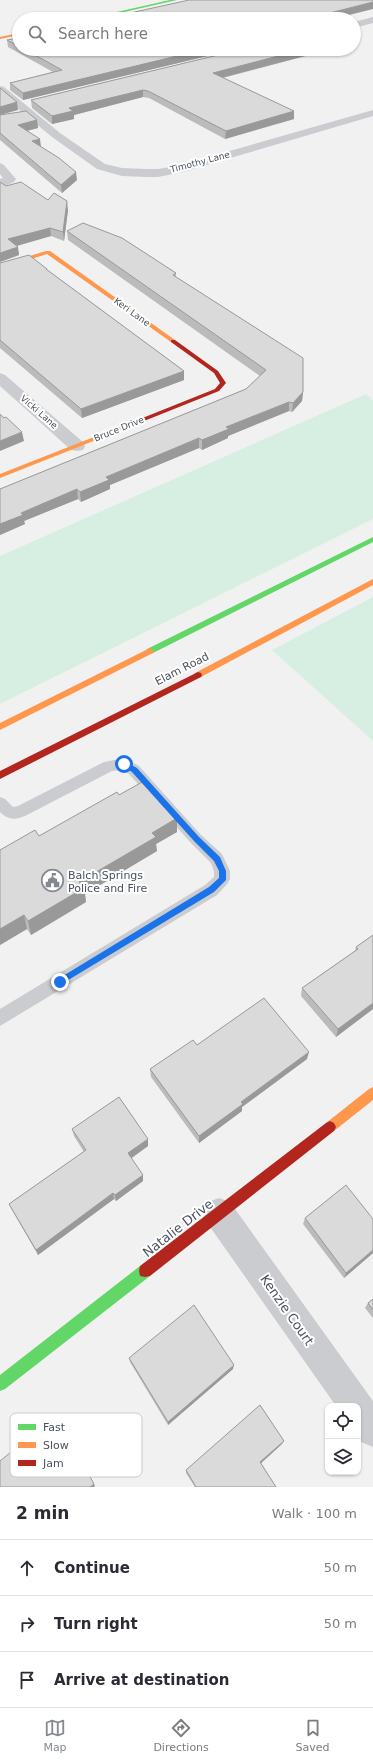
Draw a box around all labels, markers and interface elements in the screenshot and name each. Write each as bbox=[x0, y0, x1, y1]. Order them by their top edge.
search box bbox=[12, 12, 361, 56]
icon: search bbox=[26, 23, 48, 45]
text: Search here bbox=[58, 25, 148, 43]
street label: Timothy Lane bbox=[168, 149, 231, 175]
street label: Keri Lane bbox=[112, 296, 152, 329]
street label: Vicki Lane bbox=[18, 393, 60, 431]
street label: Bruce Drive bbox=[93, 414, 146, 444]
street label: Elam Road bbox=[153, 650, 211, 688]
route start bbox=[115, 755, 133, 773]
public building icon: Balch Springs Police and Fire bbox=[40, 868, 66, 894]
place label: Balch Springs Police and Fire bbox=[68, 869, 147, 895]
route end bbox=[51, 973, 69, 991]
street label: Natalie Drive bbox=[140, 1196, 216, 1260]
street label: Kenzie Court bbox=[257, 1272, 317, 1348]
map controls bbox=[325, 1403, 361, 1475]
button: locate bbox=[325, 1403, 361, 1439]
legend bbox=[10, 1413, 142, 1477]
text: Fast bbox=[43, 1421, 66, 1434]
text: Slow bbox=[43, 1439, 69, 1452]
button: layers bbox=[325, 1439, 361, 1475]
text: Jam bbox=[42, 1457, 64, 1470]
text: 2 min bbox=[16, 1503, 69, 1523]
text: Walk · 100 m bbox=[272, 1506, 357, 1521]
icon: ahead bbox=[16, 1557, 38, 1579]
text: Continue bbox=[54, 1559, 130, 1577]
text: 50 m bbox=[324, 1560, 357, 1575]
icon: right bbox=[16, 1613, 38, 1635]
text: Turn right bbox=[54, 1615, 138, 1633]
text: 50 m bbox=[324, 1616, 357, 1631]
icon: arrive bbox=[16, 1669, 38, 1691]
text: Arrive at destination bbox=[54, 1671, 229, 1689]
tab: Map bbox=[43, 1717, 67, 1754]
tab: Directions bbox=[153, 1717, 209, 1754]
tab: Saved bbox=[296, 1717, 330, 1754]

